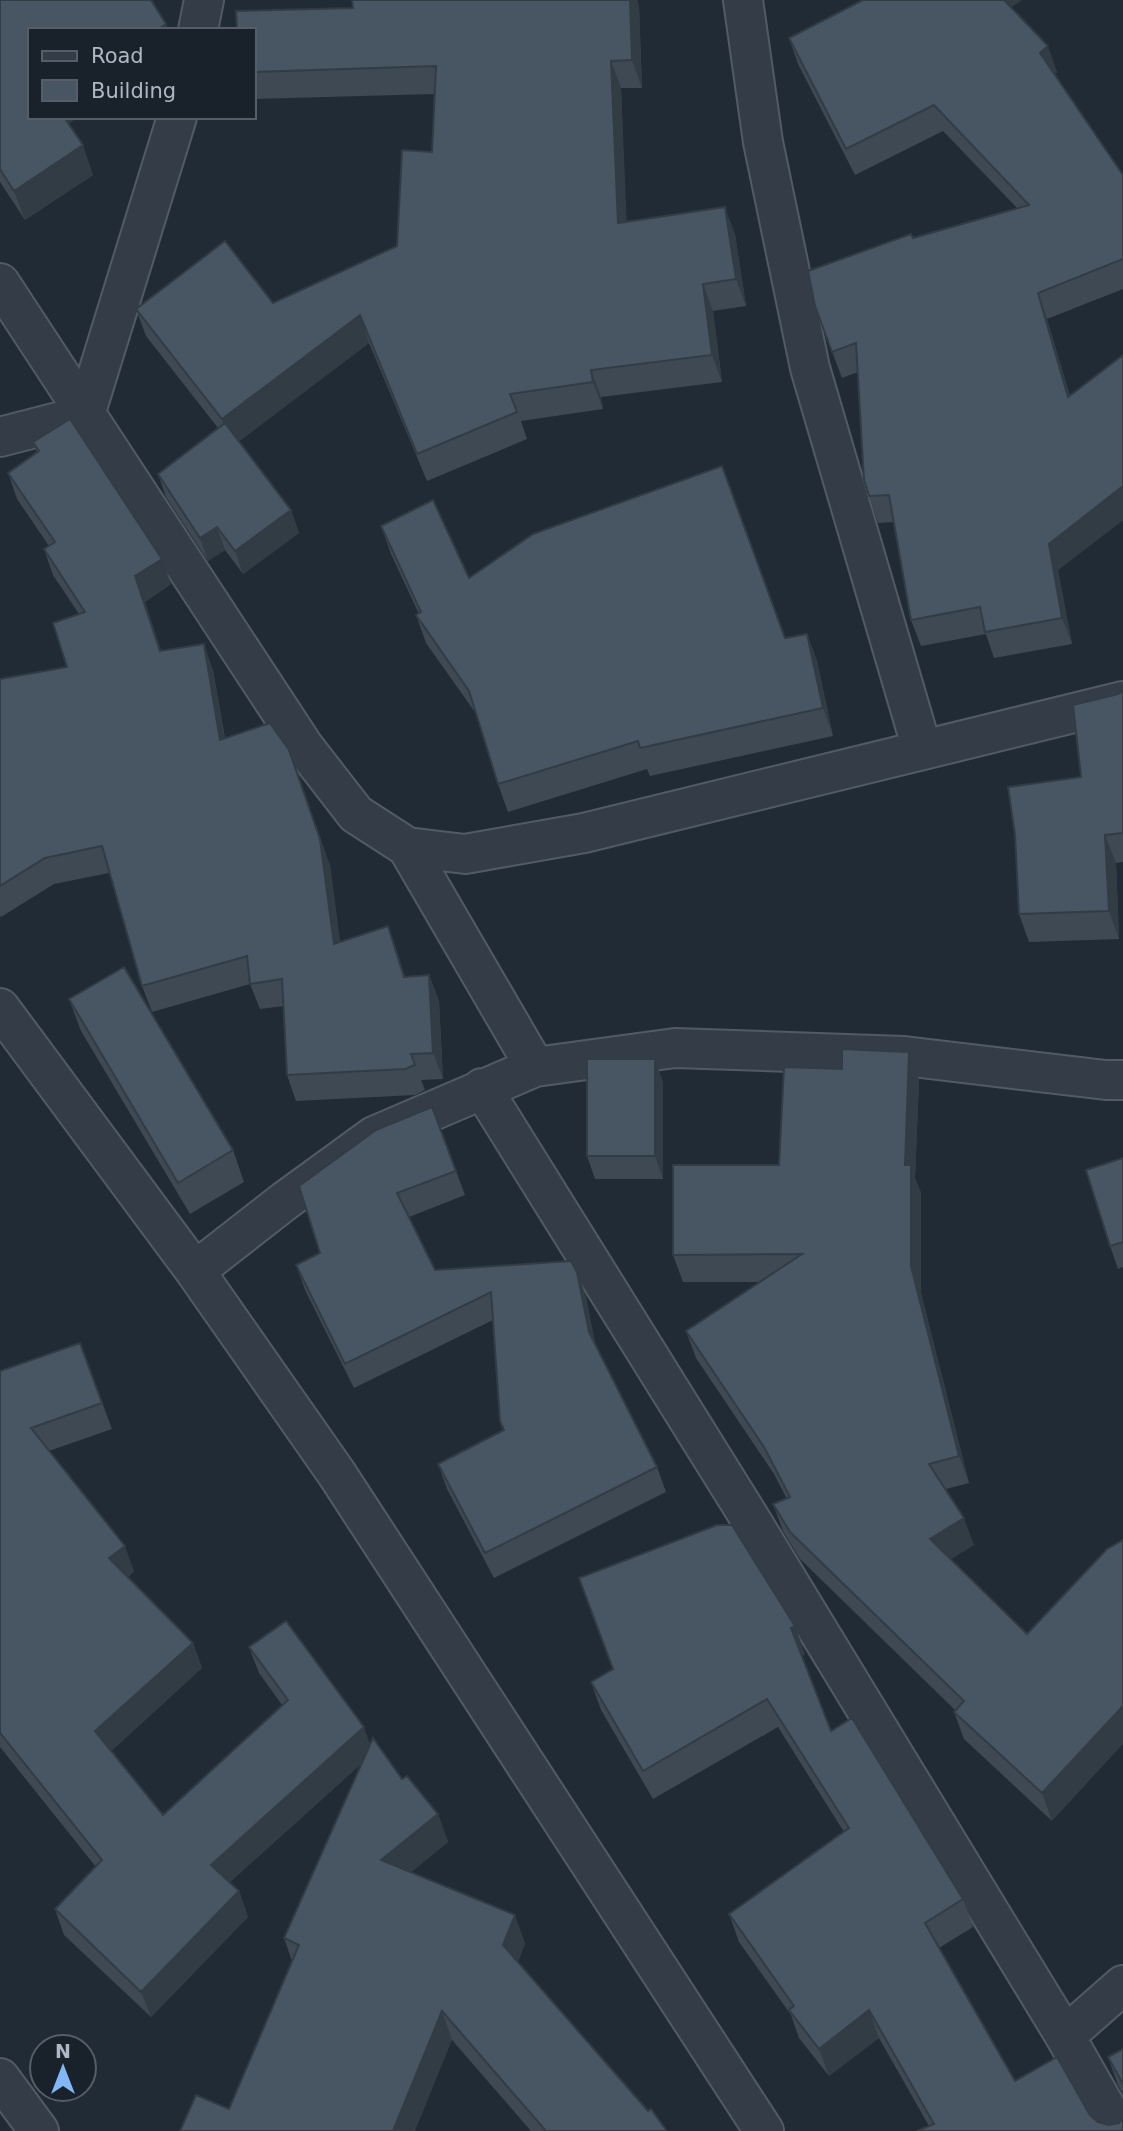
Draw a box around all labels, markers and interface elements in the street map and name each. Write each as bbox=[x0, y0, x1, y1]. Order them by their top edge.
legend bbox=[28, 28, 256, 119]
text: Road bbox=[91, 44, 144, 68]
text: Building bbox=[91, 79, 176, 103]
north arrow bbox=[28, 2033, 98, 2103]
text: N bbox=[55, 2040, 71, 2062]

